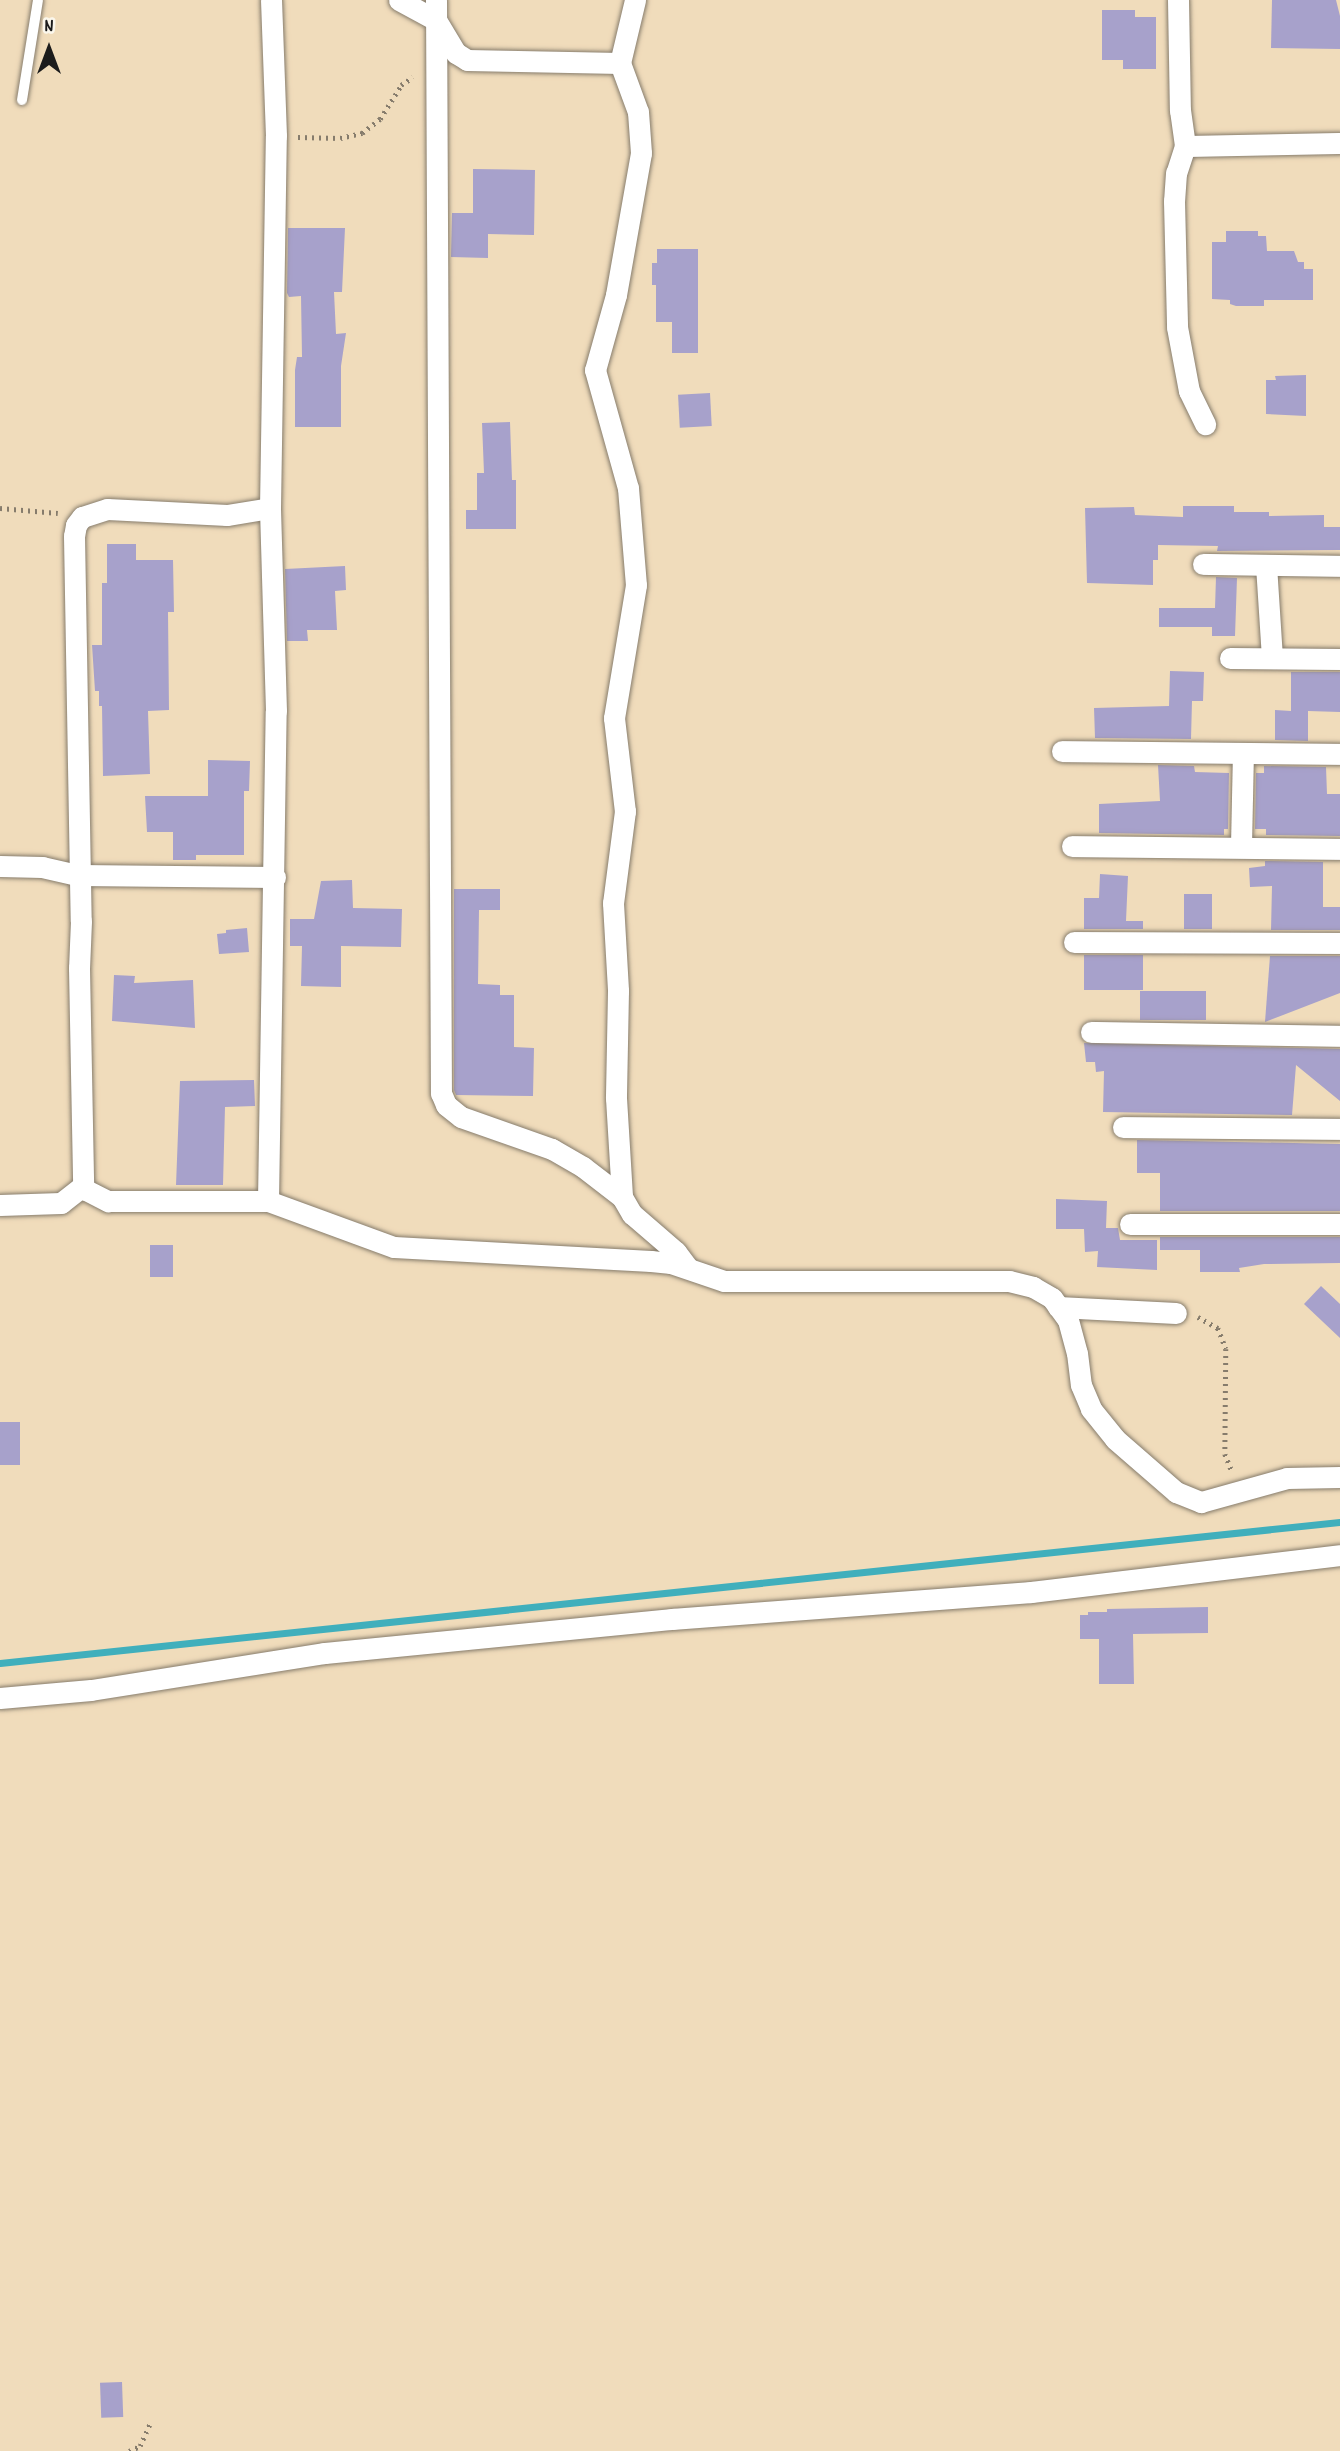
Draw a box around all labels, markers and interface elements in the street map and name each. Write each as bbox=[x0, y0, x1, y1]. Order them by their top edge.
north arrow bbox=[14, 14, 84, 84]
text: N bbox=[44, 14, 54, 41]

